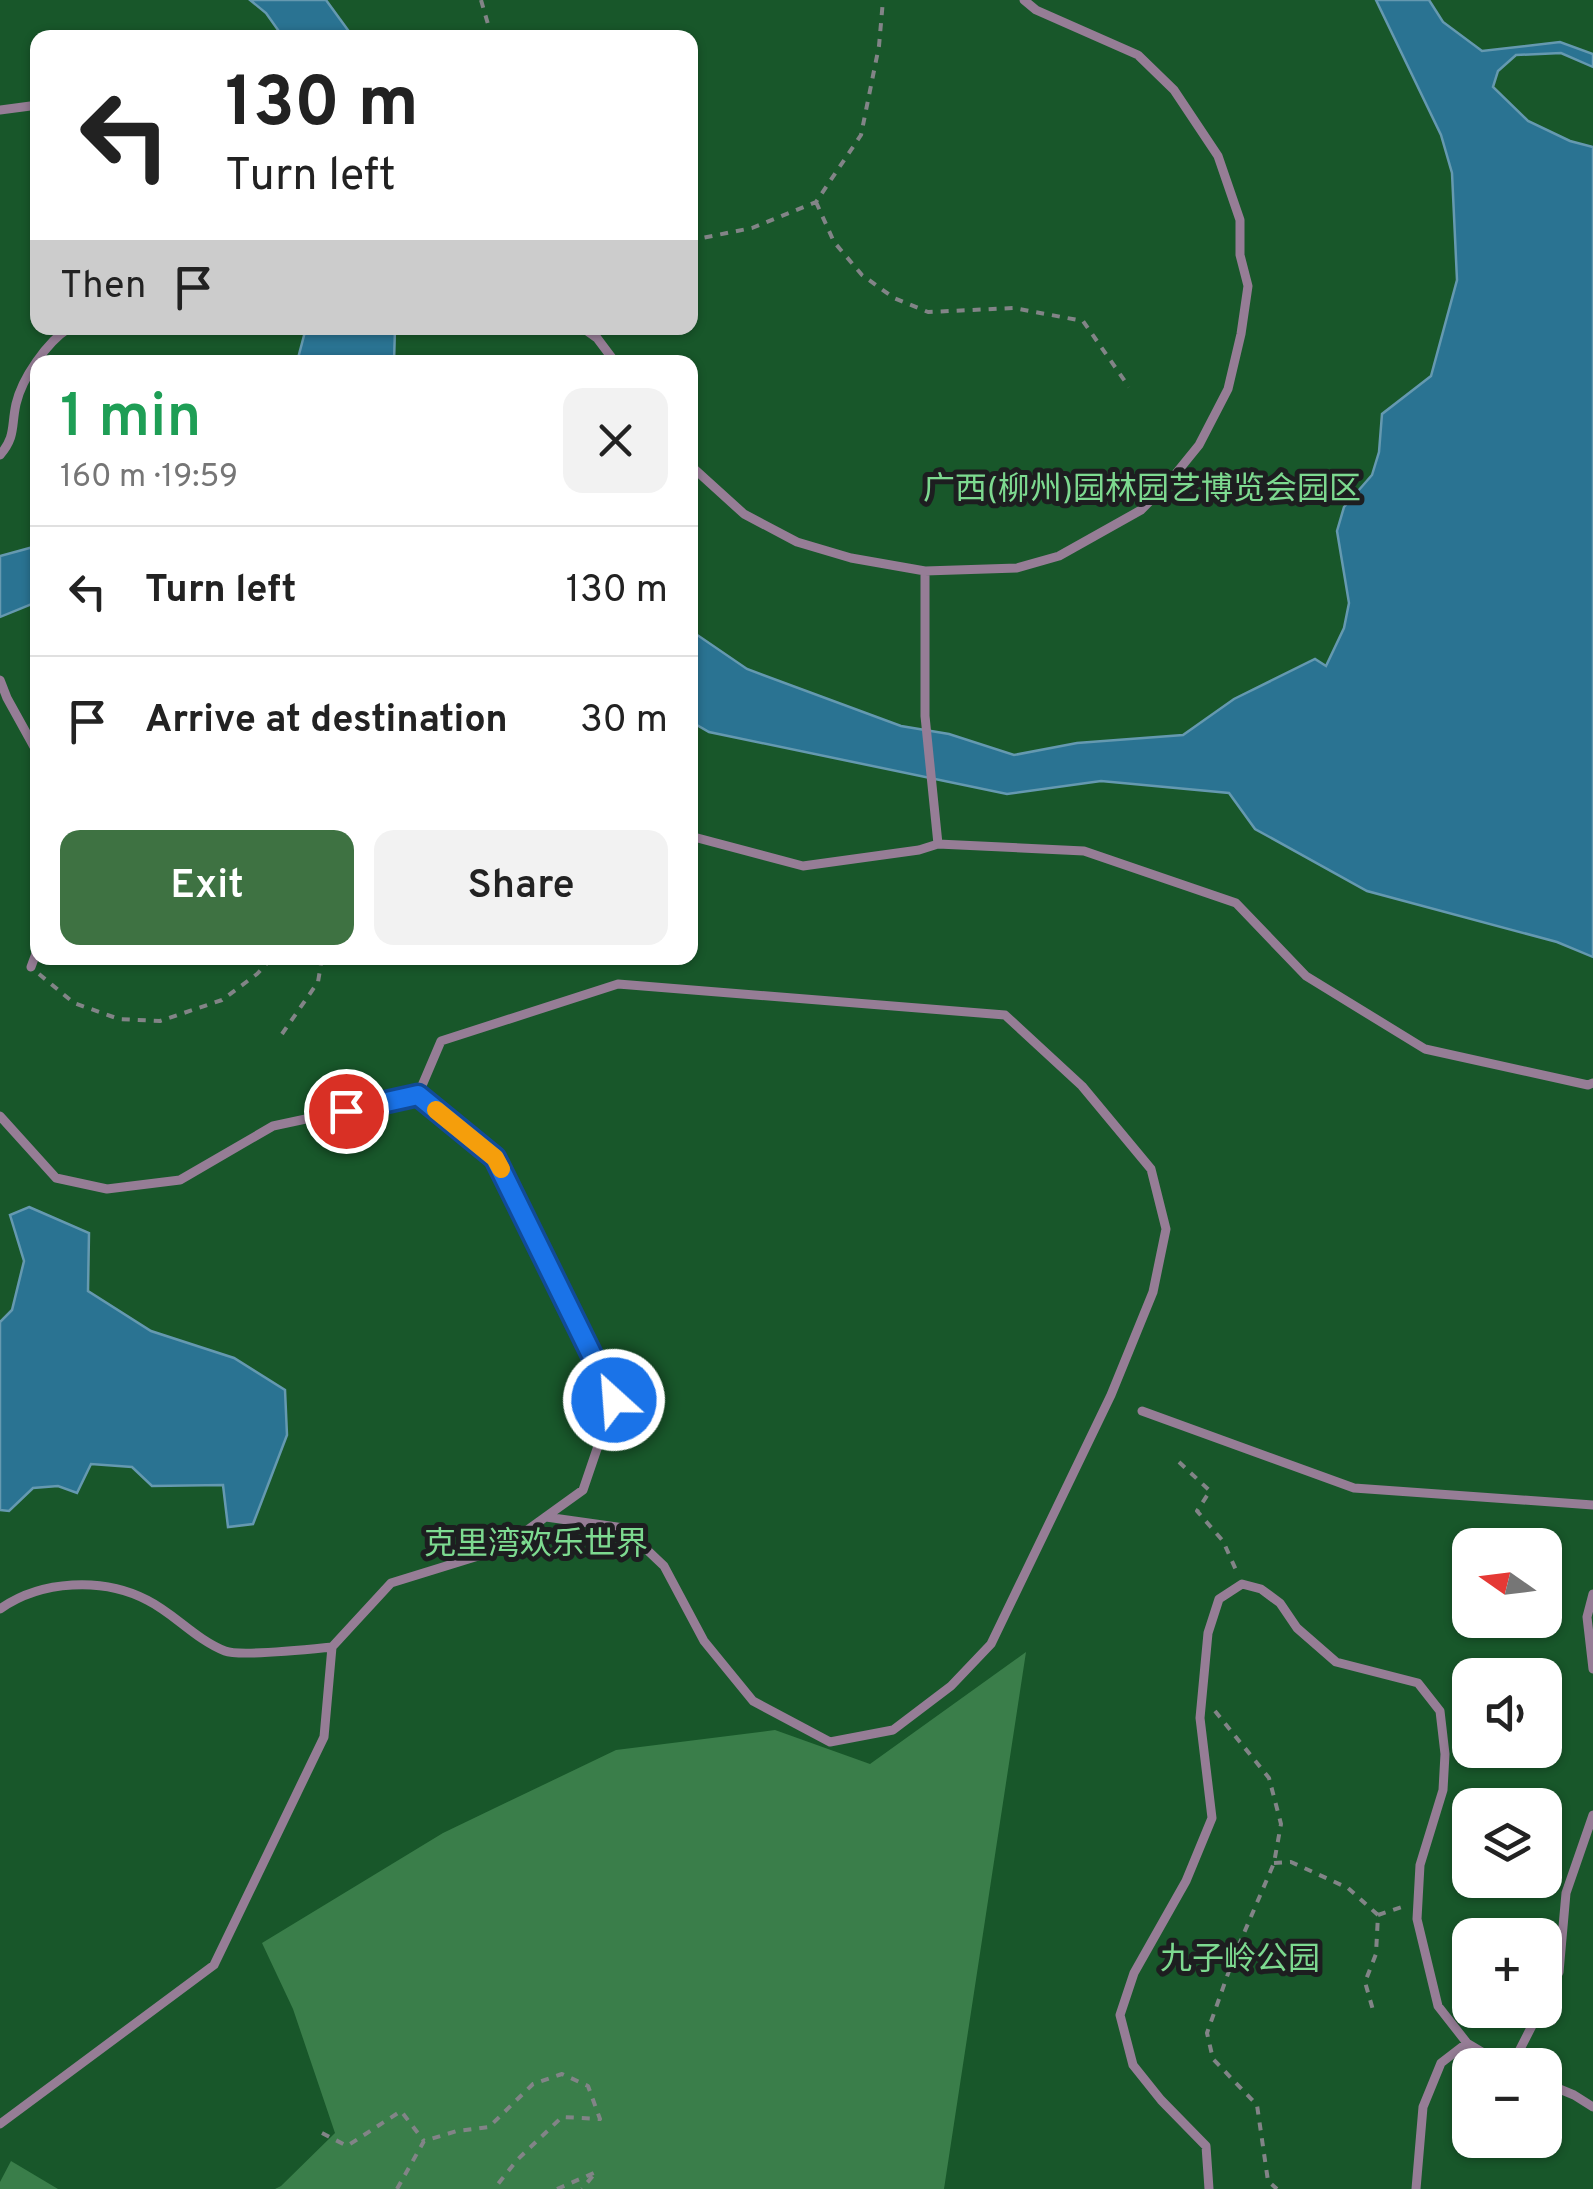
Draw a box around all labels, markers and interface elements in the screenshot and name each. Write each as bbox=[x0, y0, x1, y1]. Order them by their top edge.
text: 130 m bbox=[225, 62, 419, 151]
icon: left bbox=[60, 70, 190, 200]
text: Turn left bbox=[225, 149, 396, 206]
icon: arrive bbox=[166, 260, 221, 315]
text: Then bbox=[60, 263, 146, 312]
text: 1 min bbox=[60, 382, 201, 458]
button: close bbox=[563, 388, 668, 493]
text: 160 m · 19:59 bbox=[60, 458, 238, 498]
park label: 广西(柳州)园林园艺博览会园区 bbox=[923, 471, 1361, 511]
icon: left bbox=[60, 564, 115, 619]
text: Turn left bbox=[145, 567, 297, 616]
text: 130 m bbox=[566, 567, 668, 616]
icon: arrive bbox=[60, 694, 115, 749]
text: Arrive at destination bbox=[145, 697, 508, 746]
text: 30 m bbox=[580, 697, 668, 746]
button: Exit bbox=[60, 830, 354, 945]
button: Share bbox=[374, 830, 668, 945]
pin bbox=[304, 1069, 389, 1154]
icon: arrive bbox=[319, 1084, 374, 1139]
position arrow bbox=[562, 1348, 666, 1452]
park label: 克里湾·欢乐世界 bbox=[424, 1526, 648, 1566]
north arrow bbox=[1452, 1528, 1562, 1638]
map controls bbox=[1452, 1528, 1562, 2158]
button: sound bbox=[1452, 1658, 1562, 1768]
button: layers bbox=[1452, 1788, 1562, 1898]
button: + bbox=[1452, 1918, 1562, 2028]
park label: 九子岭公园 bbox=[1160, 1941, 1320, 1981]
button: − bbox=[1452, 2048, 1562, 2158]

